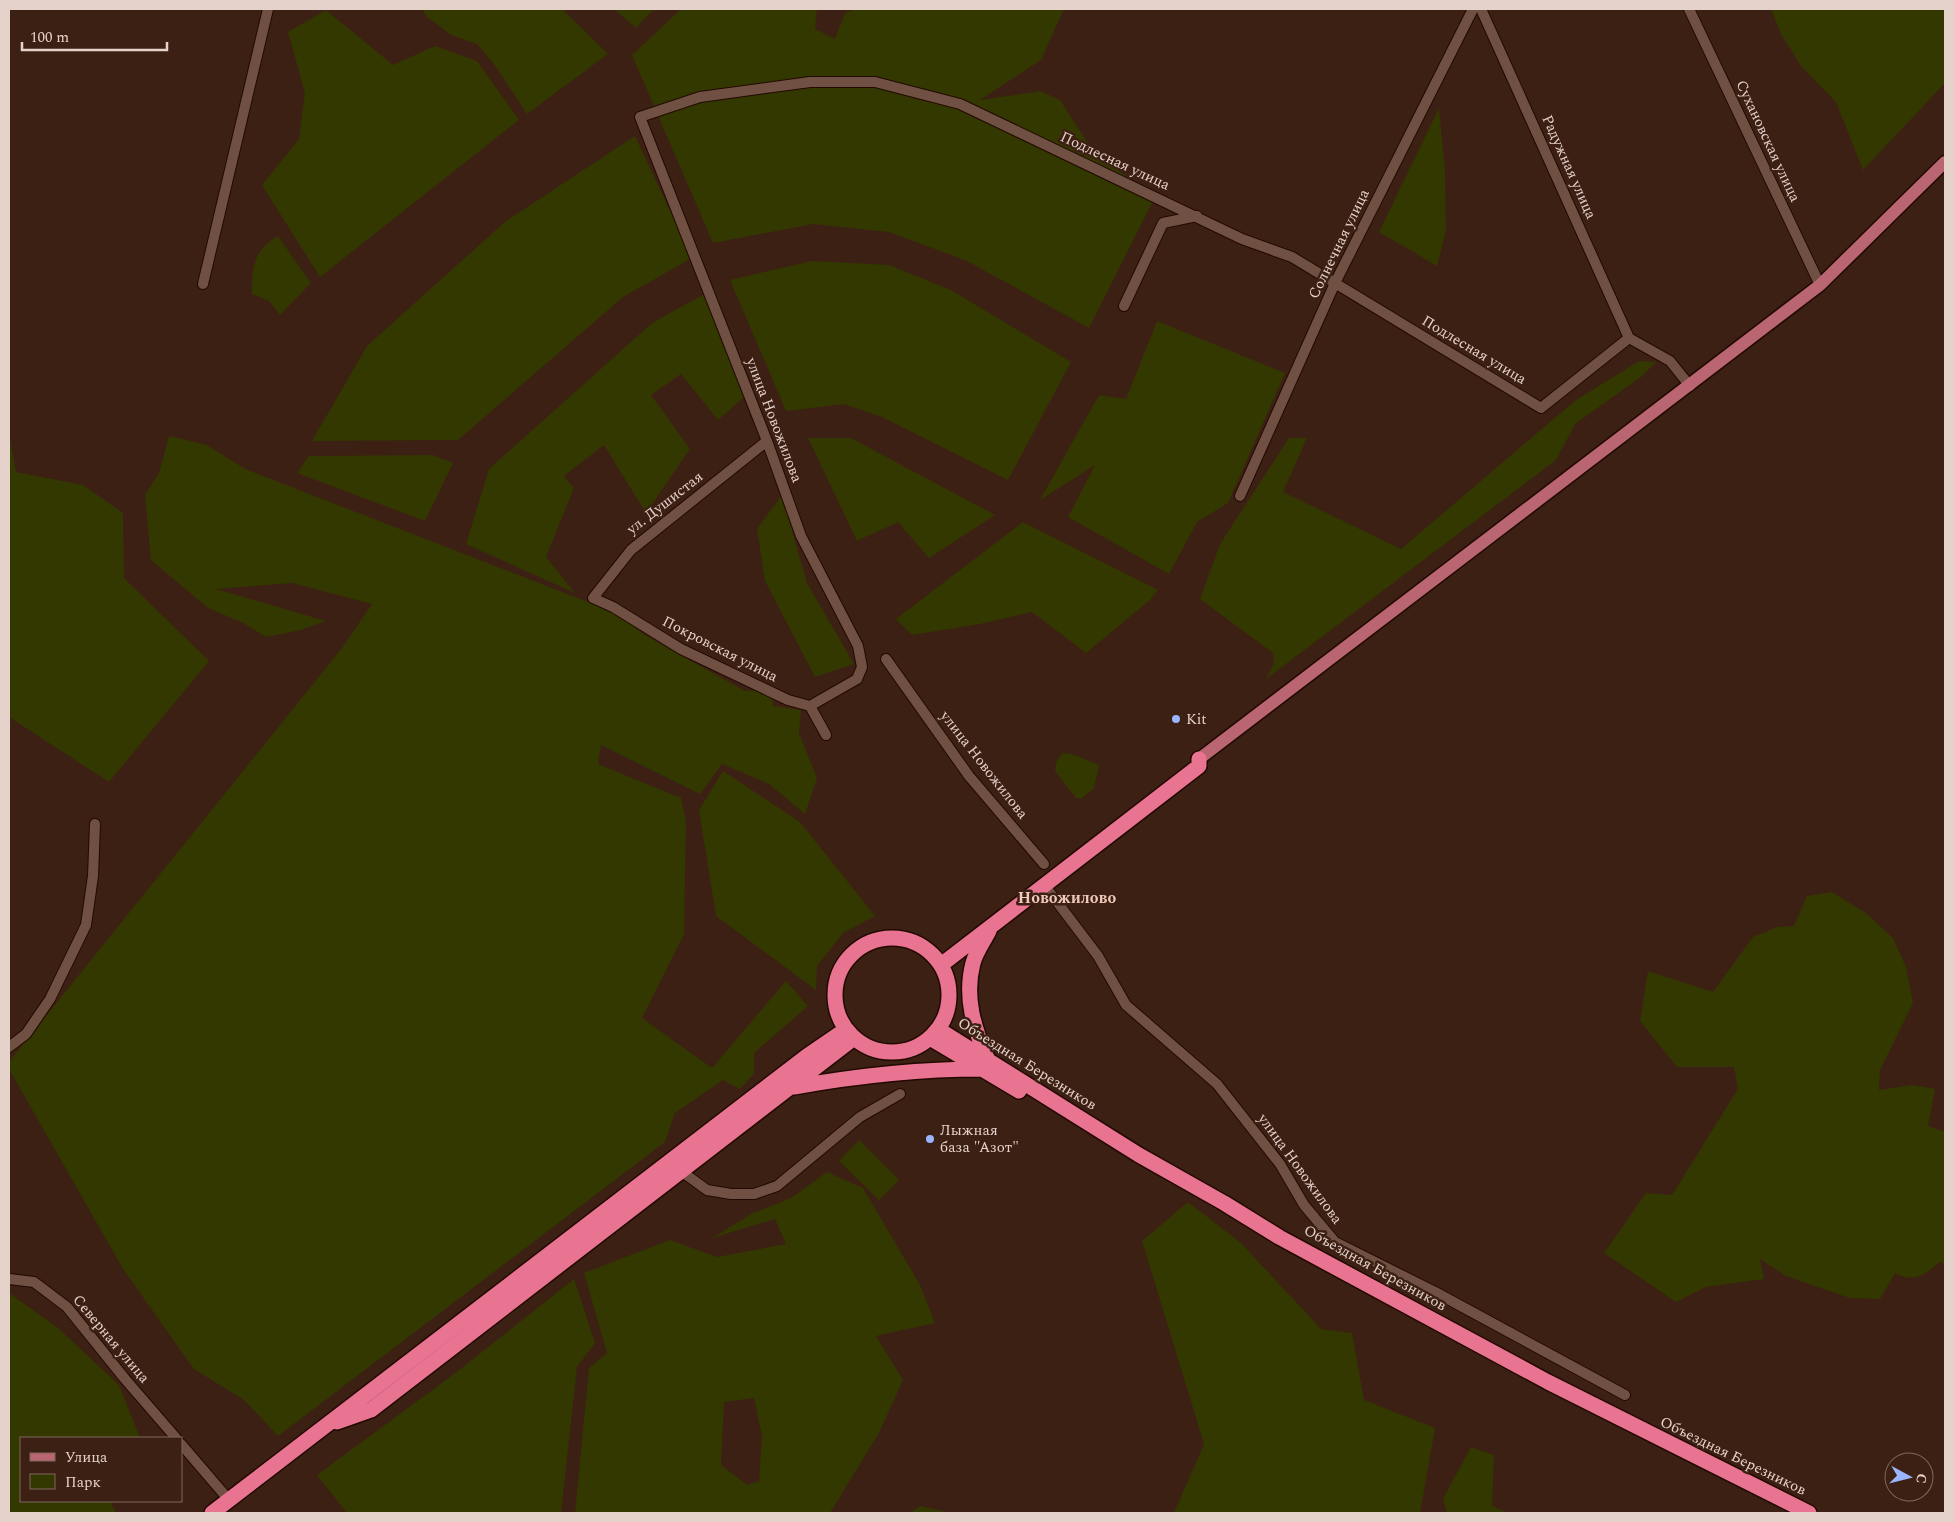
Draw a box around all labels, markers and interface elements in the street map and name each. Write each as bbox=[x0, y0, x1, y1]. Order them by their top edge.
scale bar bbox=[22, 20, 168, 52]
text: 100 m bbox=[30, 26, 69, 49]
street label: Сухановская улица bbox=[1730, 76, 1807, 206]
street label: Радужная улица bbox=[1536, 111, 1603, 223]
street label: Подлесная улица bbox=[1056, 125, 1174, 197]
street label: Солнечная улица bbox=[1302, 185, 1376, 303]
street label: Подлесная улица bbox=[1417, 310, 1531, 391]
street label: улица Новожилова bbox=[739, 353, 809, 486]
street label: ул. Душистая bbox=[621, 466, 708, 541]
street label: Покровская улица bbox=[658, 610, 782, 688]
street label: улица Новожилова bbox=[934, 705, 1034, 825]
place label: Kit bbox=[1186, 708, 1207, 731]
marker: Kit bbox=[1170, 713, 1182, 725]
district label: Новожилово bbox=[1018, 886, 1116, 910]
street label: Объездная Березников bbox=[953, 1012, 1101, 1116]
street label: улица Новожилова bbox=[1251, 1108, 1348, 1230]
place label: Лыжная база "Азот" bbox=[940, 1119, 1019, 1159]
marker: Лыжная база "Азот" bbox=[924, 1133, 936, 1145]
street label: Объездная Березников bbox=[1299, 1219, 1451, 1317]
street label: Северная улица bbox=[67, 1290, 156, 1389]
street label: Объездная Березников bbox=[1656, 1411, 1811, 1502]
legend bbox=[20, 1437, 182, 1502]
text: Улица bbox=[65, 1446, 108, 1469]
north arrow bbox=[1884, 1452, 1934, 1502]
text: Парк bbox=[65, 1471, 101, 1494]
text: С bbox=[1910, 1472, 1932, 1485]

